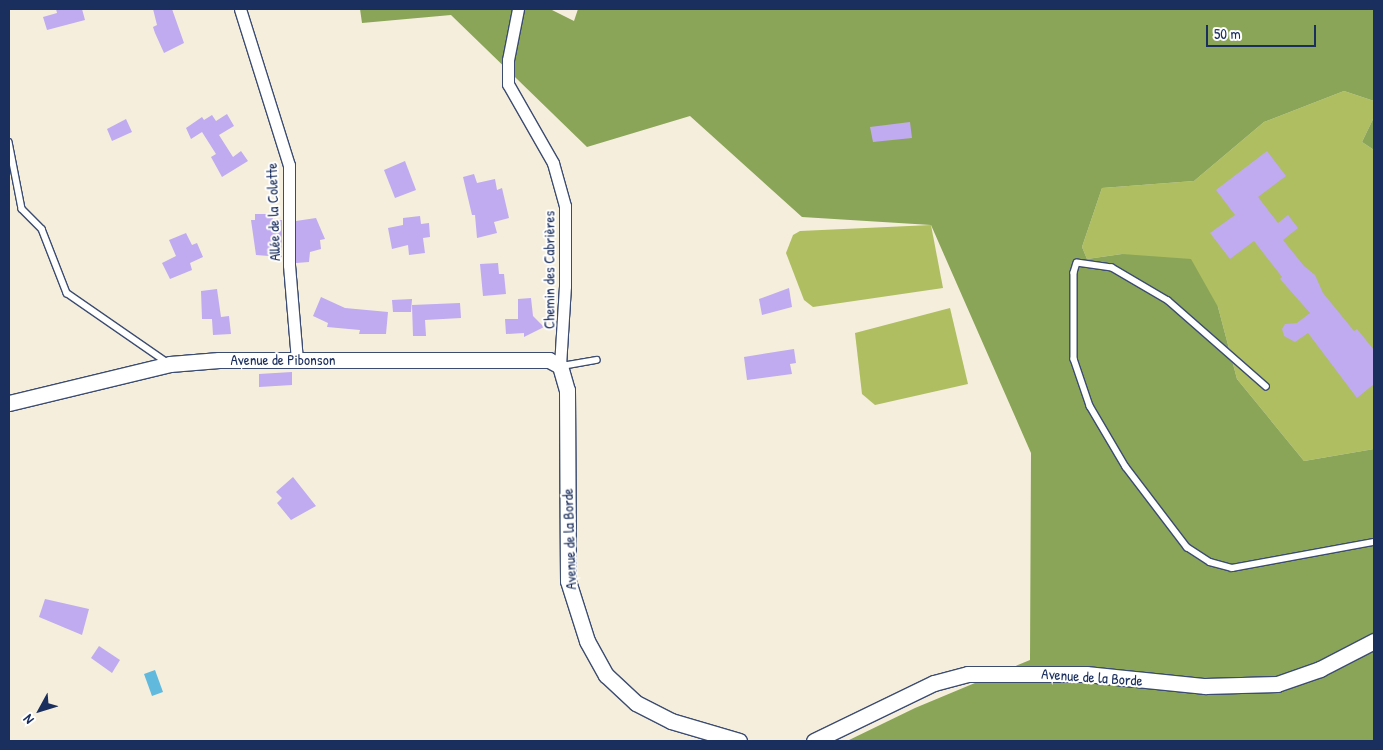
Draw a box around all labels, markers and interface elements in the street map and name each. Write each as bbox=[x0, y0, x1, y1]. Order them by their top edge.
scale bar bbox=[1208, 15, 1318, 47]
text: 50 m bbox=[1214, 23, 1241, 44]
street label: Allée de la Colette bbox=[262, 163, 284, 261]
street label: Chemin des Cabrières bbox=[540, 211, 558, 329]
street label: Avenue de Pibonson bbox=[231, 351, 335, 369]
street label: Avenue de la Borde bbox=[558, 488, 580, 590]
street label: Avenue de la Borde bbox=[1041, 664, 1143, 690]
north arrow bbox=[15, 685, 65, 735]
text: N bbox=[18, 711, 38, 729]

